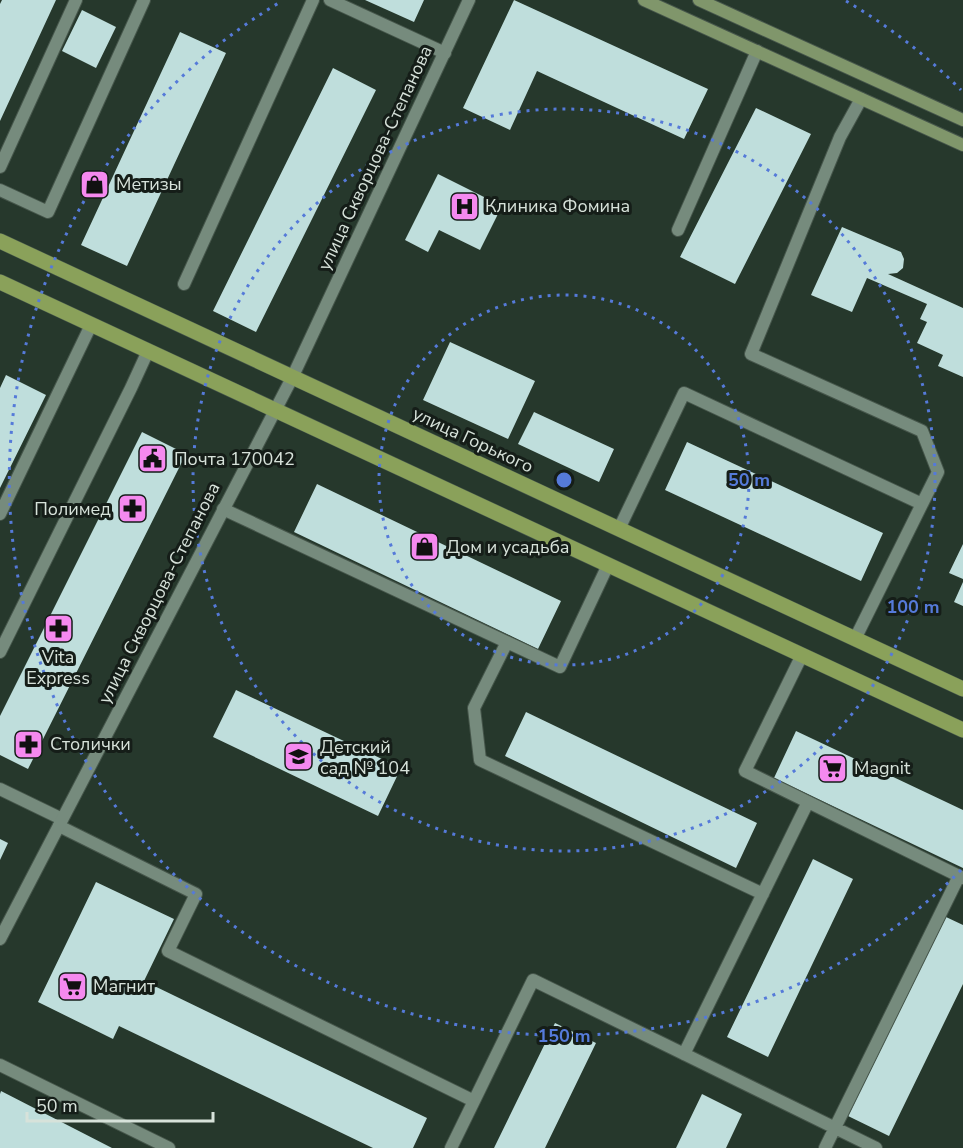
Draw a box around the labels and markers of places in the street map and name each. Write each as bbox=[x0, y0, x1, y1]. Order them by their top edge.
shop icon: Метизы bbox=[79, 168, 111, 200]
place label: Метизы bbox=[116, 172, 182, 196]
hospital icon: Клиника Фомина bbox=[448, 190, 480, 222]
place label: Клиника Фомина bbox=[485, 194, 630, 218]
public building icon: Почта 170042 bbox=[137, 443, 169, 475]
place label: Почта 170042 bbox=[174, 447, 295, 471]
centre of rings bbox=[554, 470, 574, 490]
pharmacy icon: Полимед bbox=[116, 493, 148, 525]
place label: Полимед bbox=[34, 497, 111, 521]
shop icon: Дом и усадьба bbox=[409, 531, 441, 563]
place label: Дом и усадьба bbox=[446, 535, 570, 559]
pharmacy icon: Vita Express bbox=[42, 612, 74, 644]
place label: Vita Express bbox=[26, 645, 90, 690]
pharmacy icon: Столички bbox=[13, 728, 45, 760]
place label: Столички bbox=[50, 732, 131, 756]
place label: Детский сад № 104 bbox=[320, 735, 410, 780]
school or university icon: Детский сад № 104 bbox=[283, 741, 315, 773]
supermarket icon: Magnit bbox=[817, 752, 849, 784]
place label: Magnit bbox=[854, 756, 911, 780]
supermarket icon: Магнит bbox=[56, 970, 88, 1002]
place label: Магнит bbox=[93, 974, 155, 998]

